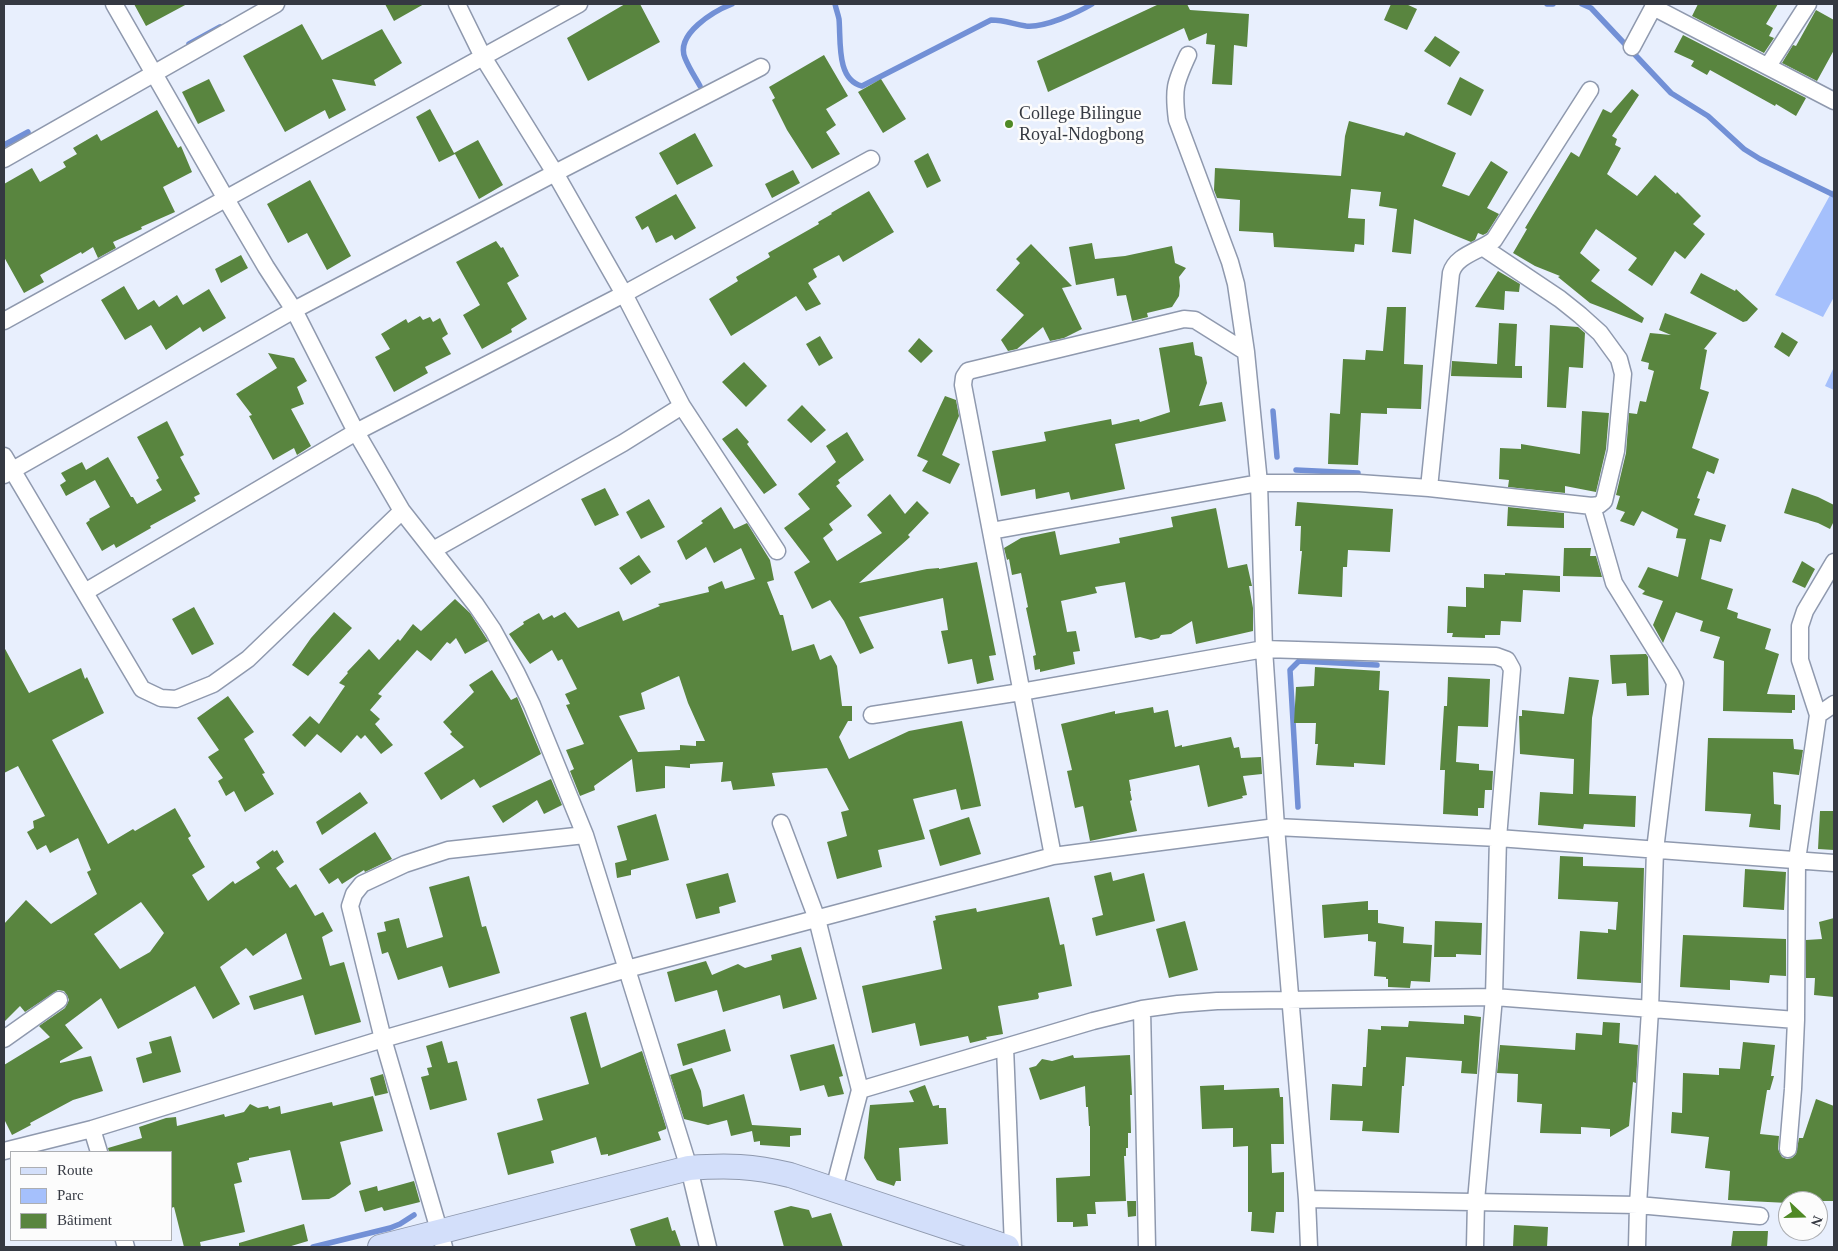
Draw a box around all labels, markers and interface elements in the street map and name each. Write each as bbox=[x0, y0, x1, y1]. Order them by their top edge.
place label: College Bilingue Royal-Ndogbong bbox=[1019, 103, 1144, 146]
marker: College Bilingue Royal-Ndogbong bbox=[1003, 118, 1015, 130]
legend bbox=[10, 1151, 172, 1241]
text: Route bbox=[57, 1162, 93, 1178]
text: Parc bbox=[57, 1187, 84, 1203]
north arrow bbox=[1778, 1191, 1828, 1241]
text: Bâtiment bbox=[57, 1212, 112, 1228]
text: N bbox=[1808, 1214, 1825, 1229]

